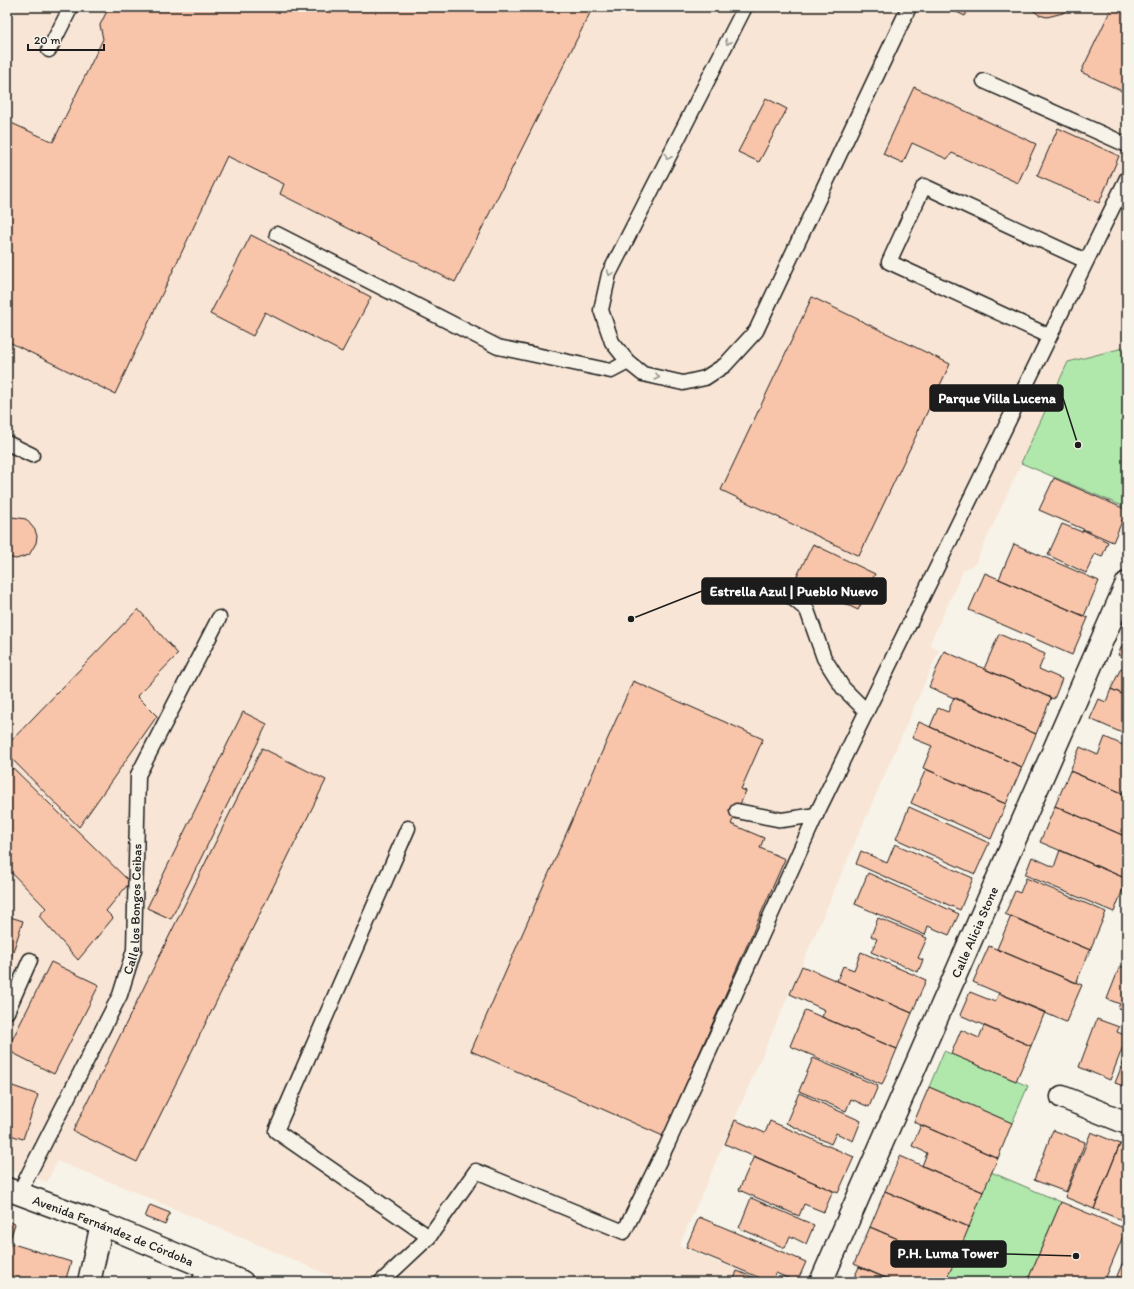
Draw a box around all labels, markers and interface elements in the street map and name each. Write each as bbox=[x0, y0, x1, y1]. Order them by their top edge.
scale bar bbox=[28, 26, 104, 52]
text: 20 m bbox=[34, 33, 61, 47]
one-way arrow bbox=[725, 37, 732, 45]
one-way arrow bbox=[666, 153, 673, 161]
one-way arrow bbox=[606, 270, 614, 277]
one-way arrow bbox=[653, 372, 660, 381]
callout: Parque Villa Lucena bbox=[930, 385, 1063, 411]
text: Parque Villa Lucena bbox=[938, 390, 1056, 407]
callout: Estrella Azul | Pueblo Nuevo bbox=[702, 578, 886, 604]
text: Estrella Azul | Pueblo Nuevo bbox=[710, 583, 878, 600]
street label: Calle los Bongos Ceibas bbox=[119, 843, 144, 976]
street label: Calle Alicia Stone bbox=[948, 884, 1001, 980]
street label: Avenida Fernández de Córdoba bbox=[31, 1192, 197, 1269]
callout: P.H. Luma Tower bbox=[891, 1241, 1006, 1267]
text: P.H. Luma Tower bbox=[897, 1245, 999, 1262]

